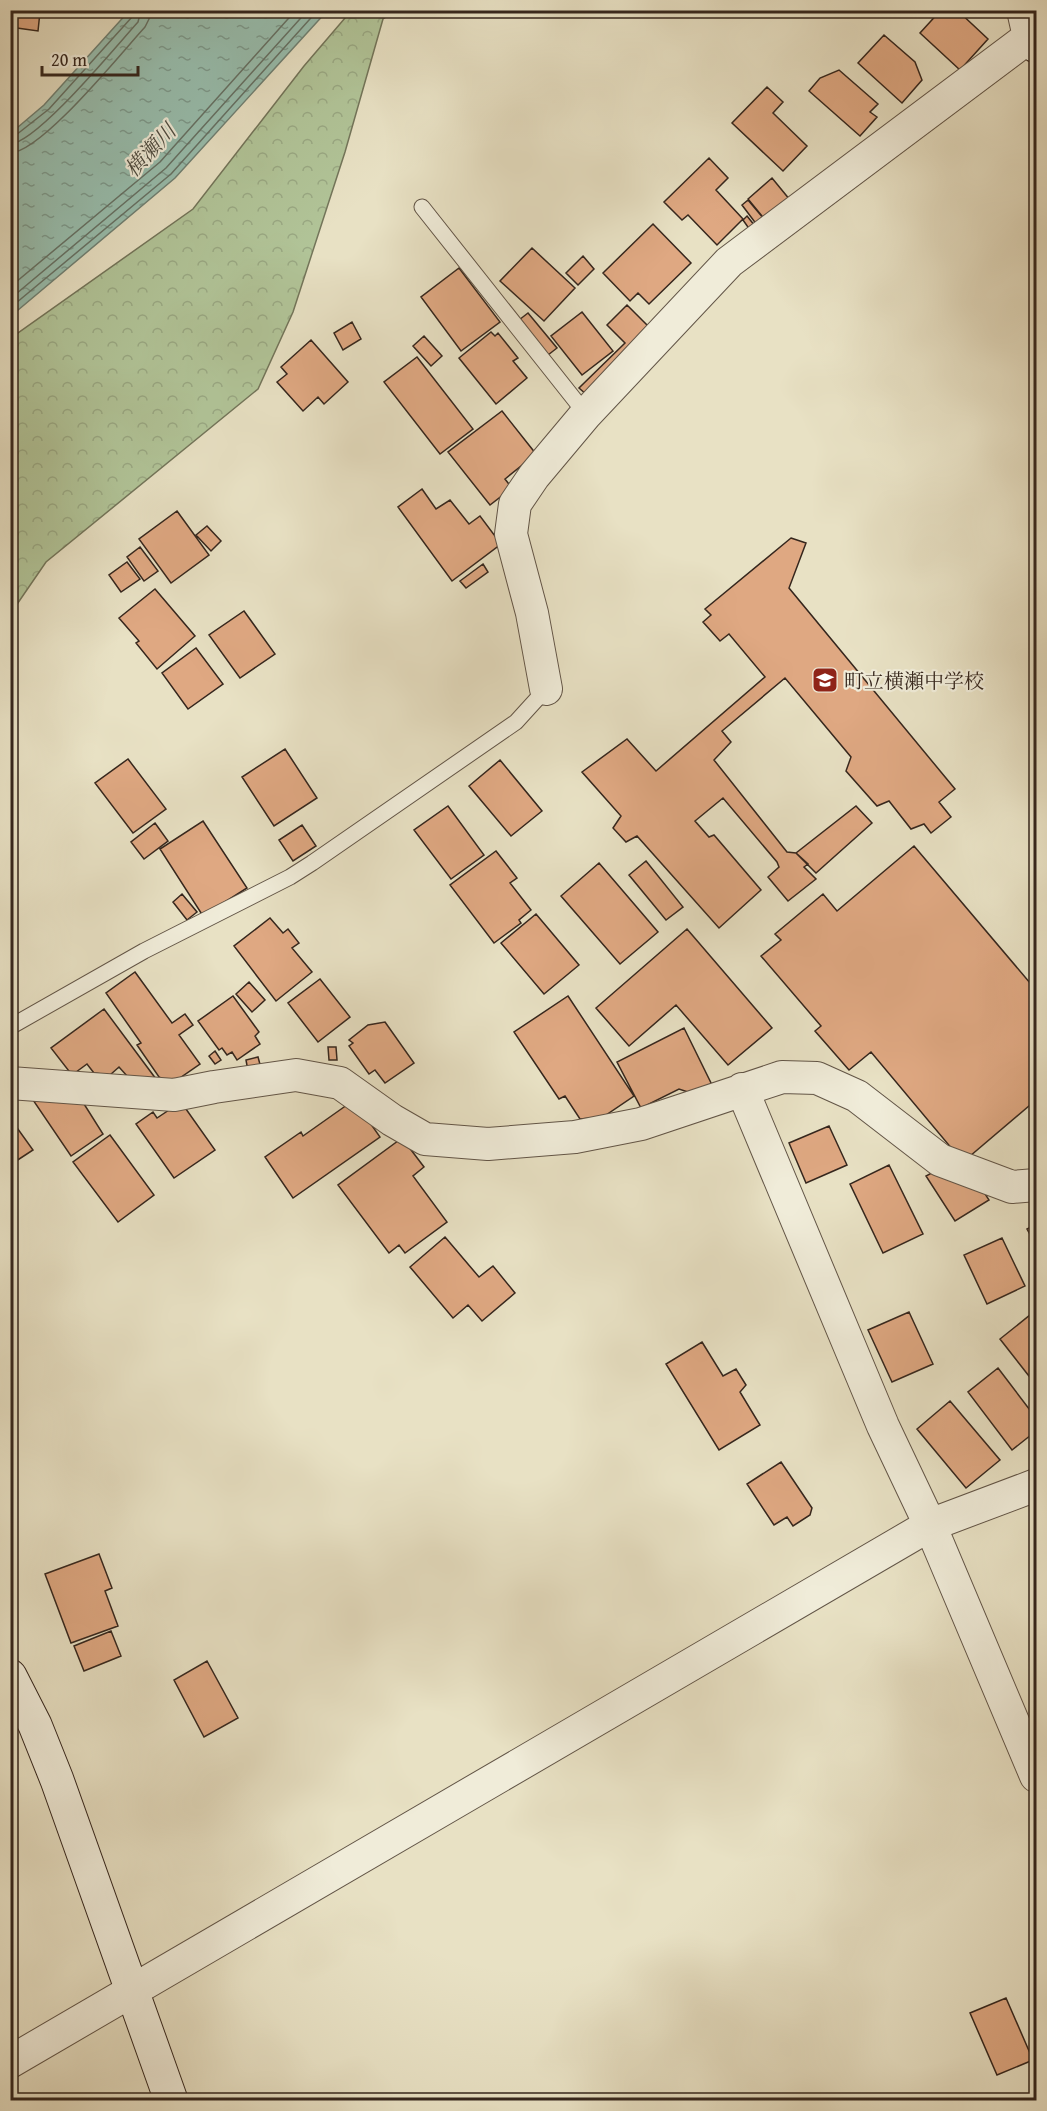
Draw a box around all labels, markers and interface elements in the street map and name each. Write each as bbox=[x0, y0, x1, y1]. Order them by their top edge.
scale bar bbox=[42, 39, 138, 77]
text: 20 m bbox=[51, 46, 87, 73]
water label: 横瀬川 bbox=[117, 115, 184, 184]
school or university icon: 町立横瀬中学校 bbox=[810, 665, 840, 695]
place label: 町立横瀬中学校 bbox=[844, 666, 984, 695]

